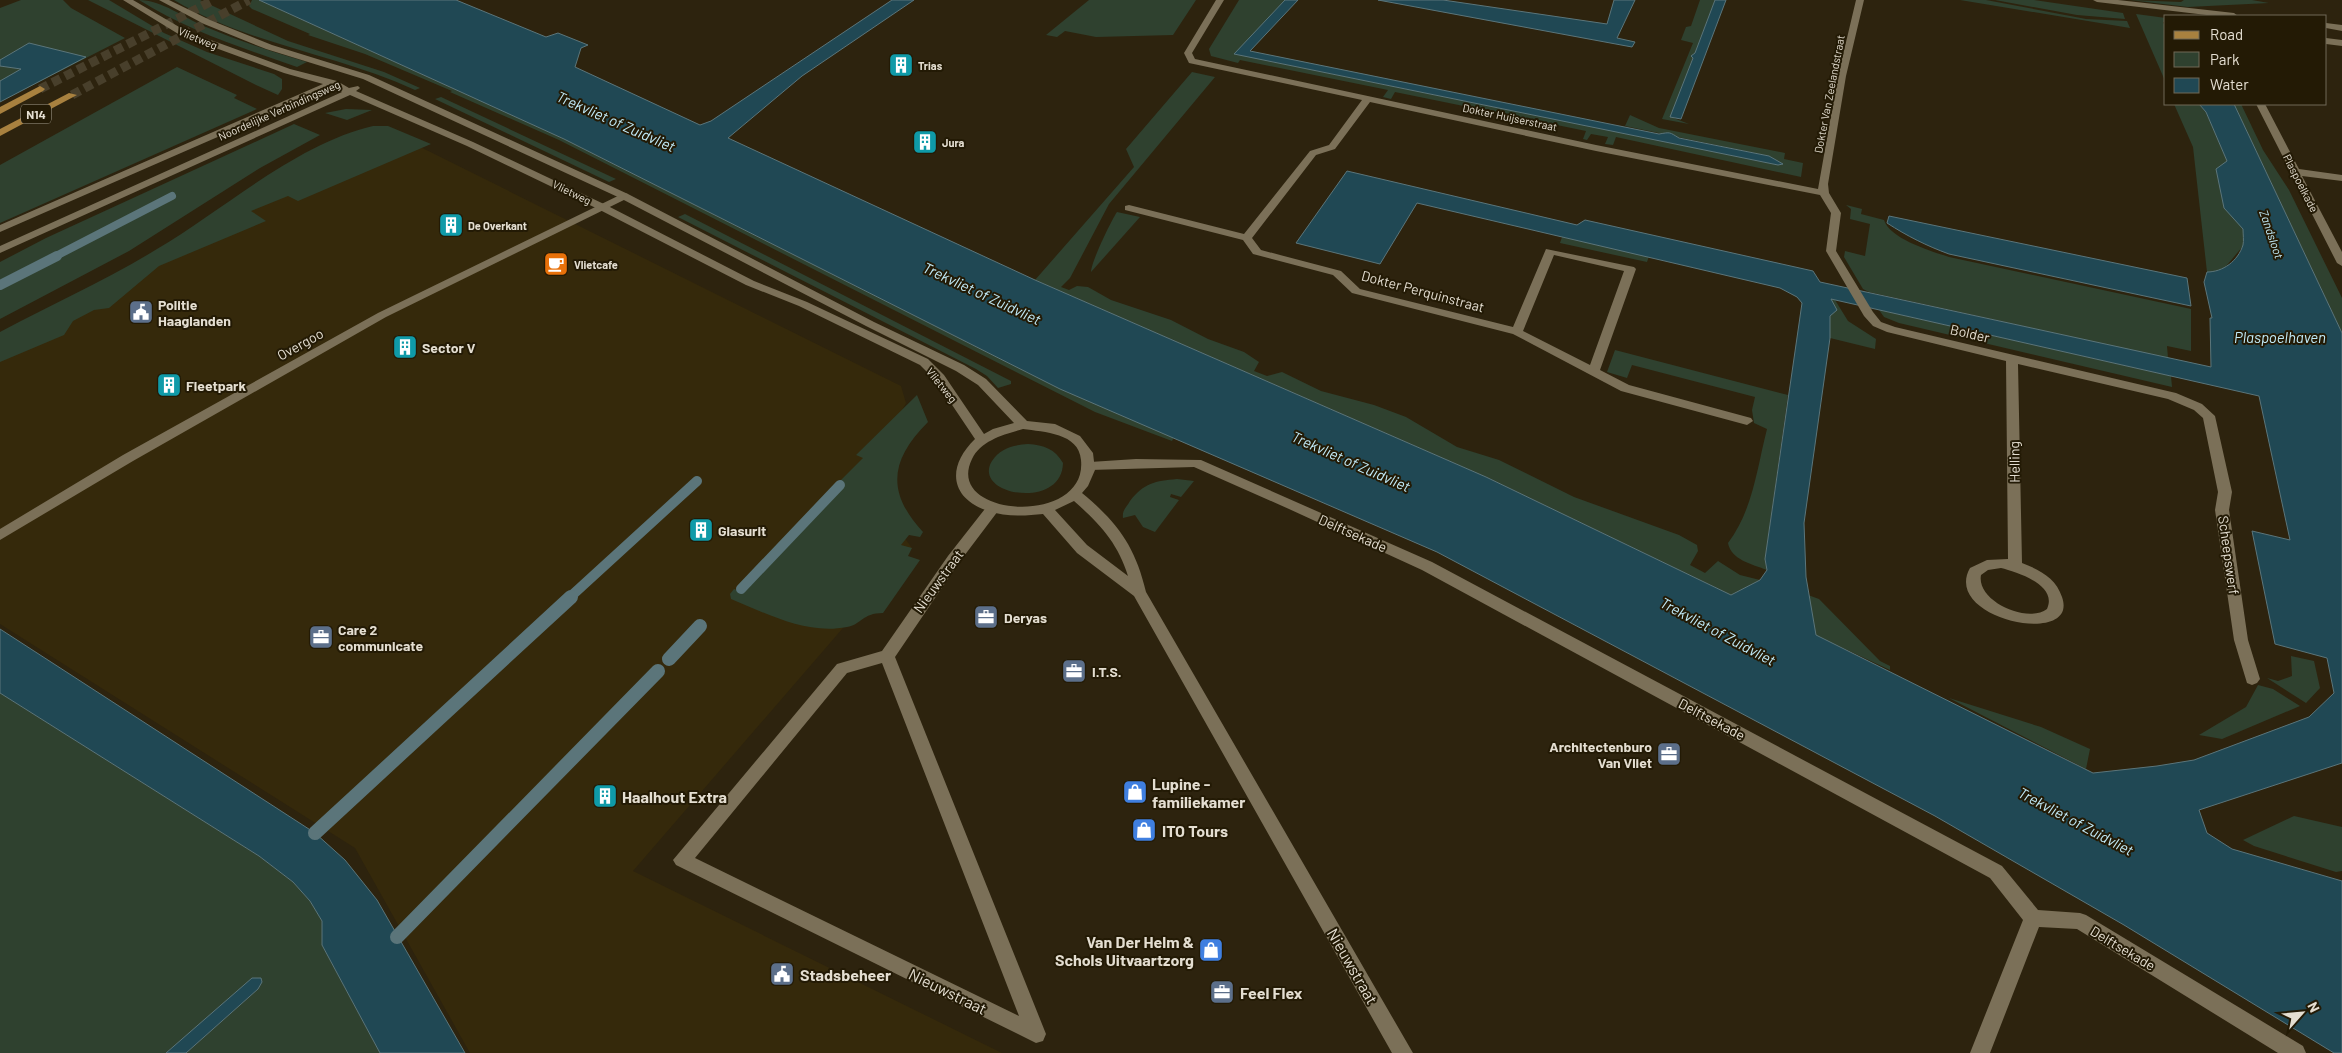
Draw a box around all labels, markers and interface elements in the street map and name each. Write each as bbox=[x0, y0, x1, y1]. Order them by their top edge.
legend bbox=[2164, 15, 2327, 105]
street label: Vlietweg bbox=[177, 24, 220, 52]
text: Road bbox=[2210, 25, 2243, 43]
street label: Dokter Van Zeelandstraat bbox=[1811, 34, 1847, 154]
text: Park bbox=[2210, 50, 2240, 68]
building icon: Trias bbox=[888, 52, 914, 78]
place label: Trias bbox=[918, 59, 943, 72]
text: Water bbox=[2210, 75, 2249, 93]
street label: Noordelijke Verbindingsweg bbox=[216, 77, 342, 143]
water label: Trekvliet of Zuidvliet bbox=[554, 87, 679, 156]
street label: Dokter Huijserstraat bbox=[1461, 101, 1559, 133]
road number: N14 bbox=[21, 105, 51, 124]
building icon: Jura bbox=[912, 129, 938, 155]
place label: Jura bbox=[942, 136, 965, 149]
street label: Plaspoelkade bbox=[2281, 152, 2321, 214]
street label: Vlietweg bbox=[551, 177, 593, 207]
water label: Zandsloot bbox=[2257, 208, 2287, 261]
building icon: De Overkant bbox=[438, 212, 464, 238]
place label: De Overkant bbox=[468, 219, 527, 232]
cafe icon: Vlietcafe bbox=[543, 251, 569, 277]
place label: Vlietcafe bbox=[574, 258, 618, 271]
water label: Trekvliet of Zuidvliet bbox=[920, 258, 1044, 328]
street label: Dokter Perquinstraat bbox=[1360, 266, 1486, 316]
place label: Politie Haaglanden bbox=[158, 296, 231, 329]
public building icon: Politie Haaglanden bbox=[128, 299, 154, 325]
street label: Bolder bbox=[1949, 320, 1991, 346]
street label: Overgoo bbox=[274, 324, 326, 364]
water label: Plaspoelhaven bbox=[2234, 328, 2326, 346]
building icon: Sector V bbox=[392, 334, 418, 360]
place label: Sector V bbox=[422, 339, 476, 356]
street label: Vlietweg bbox=[924, 365, 960, 405]
building icon: Fleetpark bbox=[156, 372, 182, 398]
place label: Fleetpark bbox=[186, 377, 246, 394]
water label: Trekvliet of Zuidvliet bbox=[1289, 427, 1414, 496]
street label: Helling bbox=[2005, 441, 2023, 483]
street label: Delftsekade bbox=[1316, 510, 1390, 556]
street label: Scheepswerf bbox=[2215, 514, 2243, 596]
building icon: Glasurit bbox=[688, 517, 714, 543]
place label: Glasurit bbox=[718, 522, 766, 539]
street label: Nieuwstraat bbox=[909, 546, 967, 616]
water label: Trekvliet of Zuidvliet bbox=[1657, 593, 1779, 669]
office icon: Deryas bbox=[973, 604, 999, 630]
place label: Deryas bbox=[1004, 609, 1047, 626]
place label: Care 2 communicate bbox=[338, 621, 423, 654]
office icon: Care 2 communicate bbox=[308, 624, 334, 650]
office icon: I.T.S. bbox=[1061, 658, 1087, 684]
place label: I.T.S. bbox=[1092, 663, 1121, 680]
street label: Delftsekade bbox=[1676, 694, 1748, 744]
place label: Architectenburo Van Vliet bbox=[1549, 738, 1652, 771]
office icon: Architectenburo Van Vliet bbox=[1656, 741, 1682, 767]
place label: Lupine - familiekamer bbox=[1152, 774, 1246, 811]
shop icon: Lupine - familiekamer bbox=[1122, 779, 1148, 805]
building icon: Haalhout Extra bbox=[592, 783, 618, 809]
water label: Trekvliet of Zuidvliet bbox=[2015, 783, 2137, 859]
place label: Haalhout Extra bbox=[622, 787, 727, 806]
shop icon: ITO Tours bbox=[1131, 817, 1157, 843]
place label: ITO Tours bbox=[1162, 821, 1228, 840]
street label: Delftsekade bbox=[2087, 922, 2159, 974]
street label: Nieuwstraat bbox=[1324, 925, 1382, 1007]
place label: Van Der Helm & Schols Uitvaartzorg bbox=[1055, 932, 1194, 969]
shop icon: Van Der Helm & Schols Uitvaartzorg bbox=[1198, 937, 1224, 963]
public building icon: Stadsbeheer bbox=[769, 961, 795, 987]
street label: Nieuwstraat bbox=[906, 964, 990, 1018]
place label: Stadsbeheer bbox=[800, 965, 891, 984]
office icon: Feel Flex bbox=[1209, 979, 1235, 1005]
place label: Feel Flex bbox=[1240, 983, 1303, 1002]
north arrow bbox=[2277, 988, 2327, 1038]
text: N bbox=[2304, 999, 2324, 1015]

